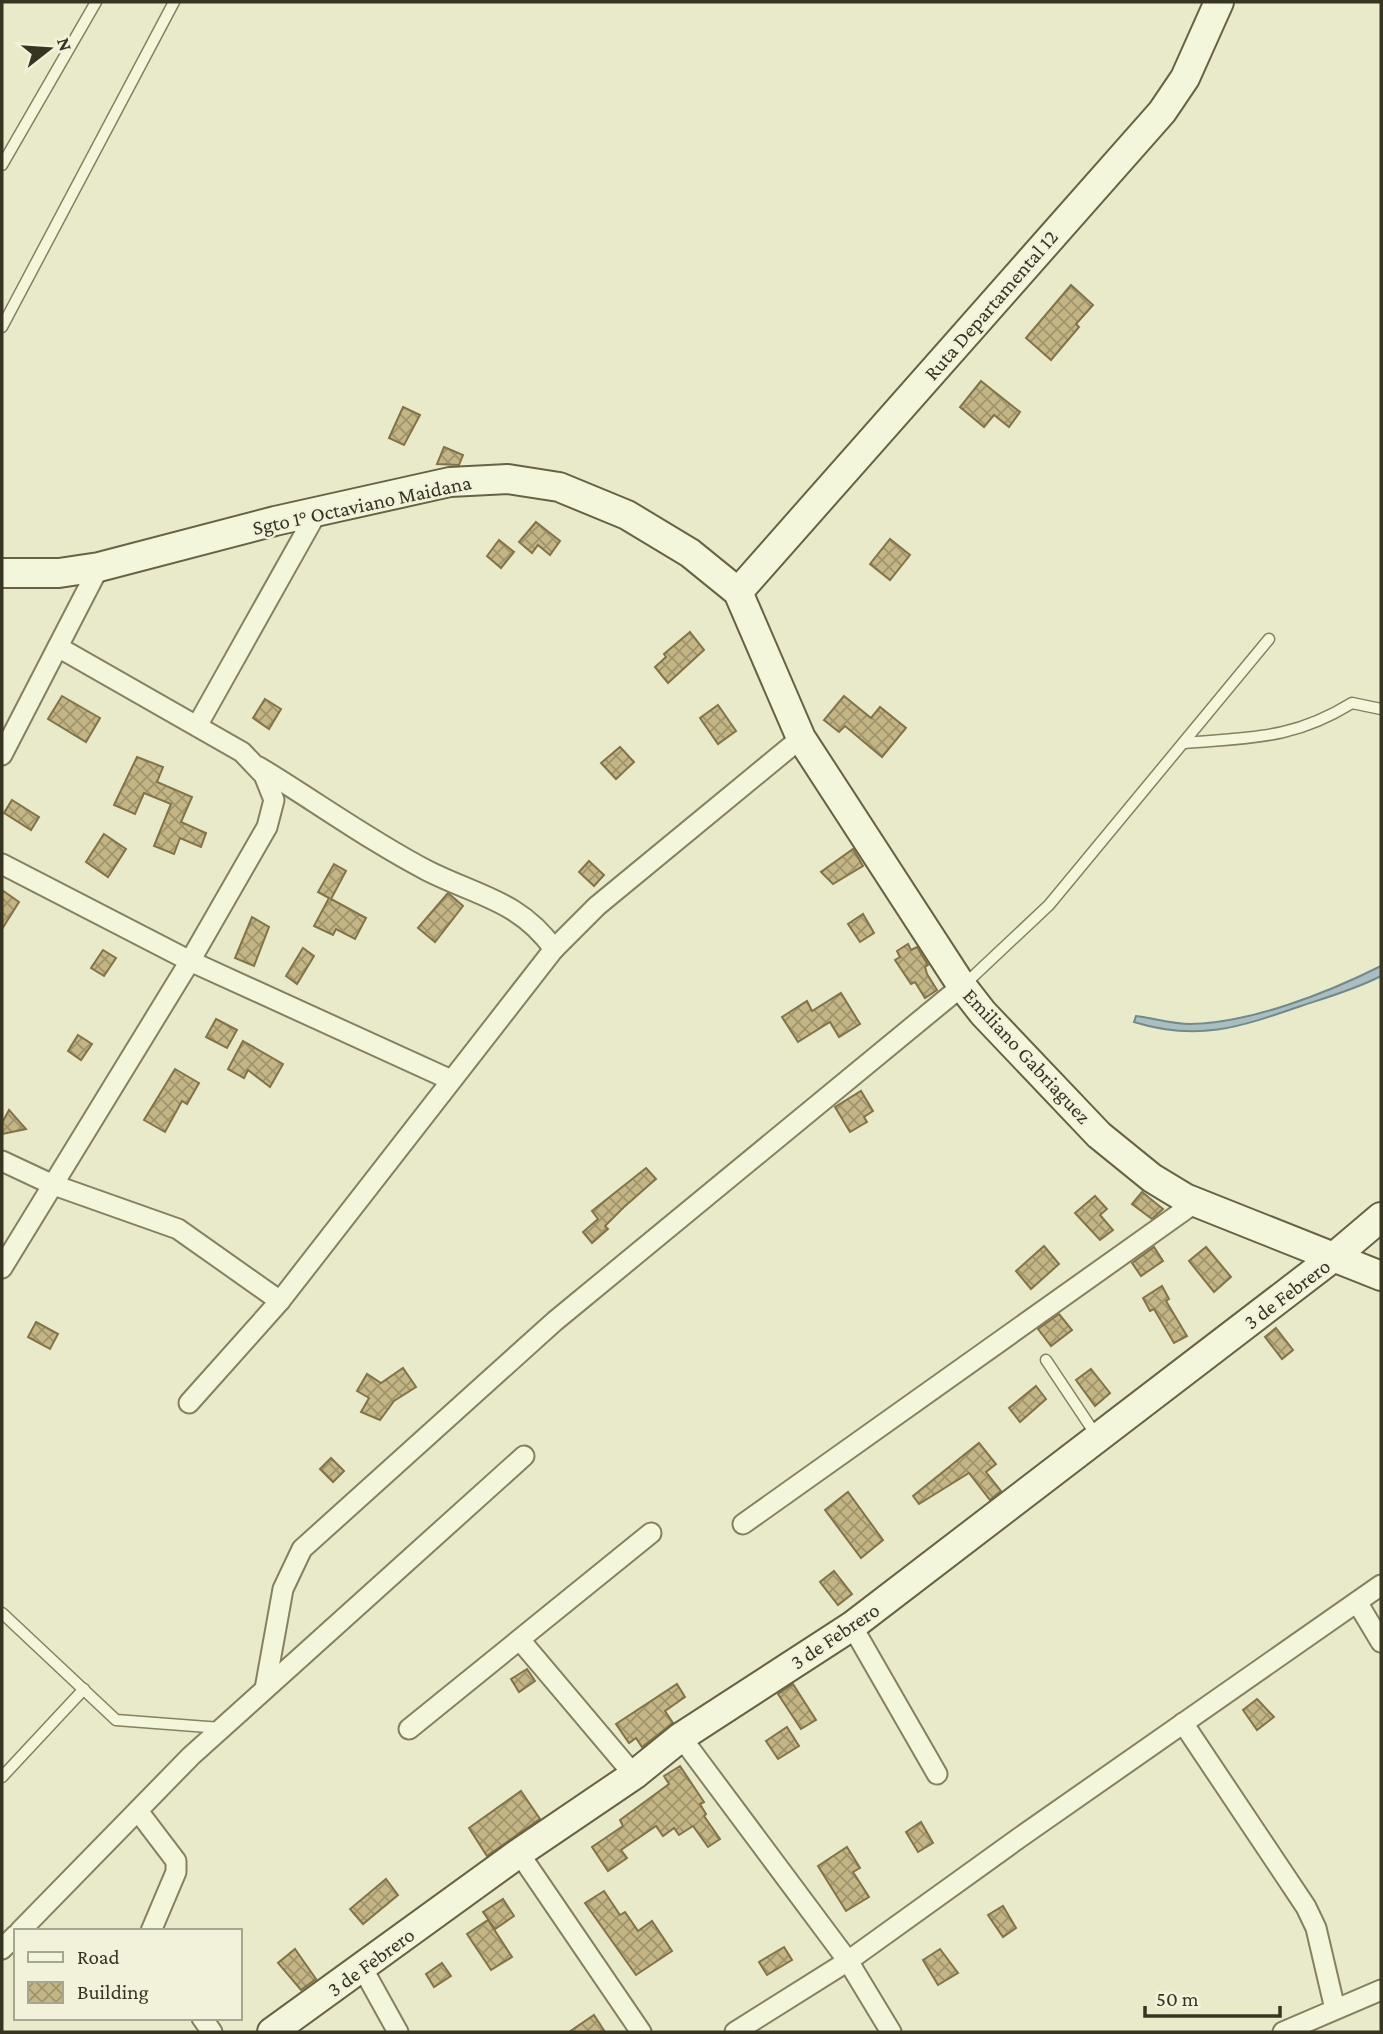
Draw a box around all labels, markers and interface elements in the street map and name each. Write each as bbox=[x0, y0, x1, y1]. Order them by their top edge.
north arrow bbox=[14, 14, 84, 84]
text: N bbox=[53, 35, 77, 53]
street label: Ruta Departamental 12 bbox=[919, 225, 1063, 385]
street label: Sgto 1° Octaviano Maidana bbox=[250, 470, 474, 540]
street label: Emiliano Gabriaguez bbox=[958, 983, 1096, 1129]
street label: 3 de Febrero bbox=[1239, 1254, 1335, 1334]
street label: 3 de Febrero bbox=[786, 1598, 884, 1674]
street label: 3 de Febrero bbox=[323, 1922, 419, 2002]
legend bbox=[14, 1929, 242, 2020]
text: Road bbox=[77, 1945, 120, 1969]
scale bar bbox=[1145, 1974, 1280, 2018]
text: Building bbox=[77, 1980, 149, 2004]
text: 50 m bbox=[1156, 1987, 1199, 2011]

